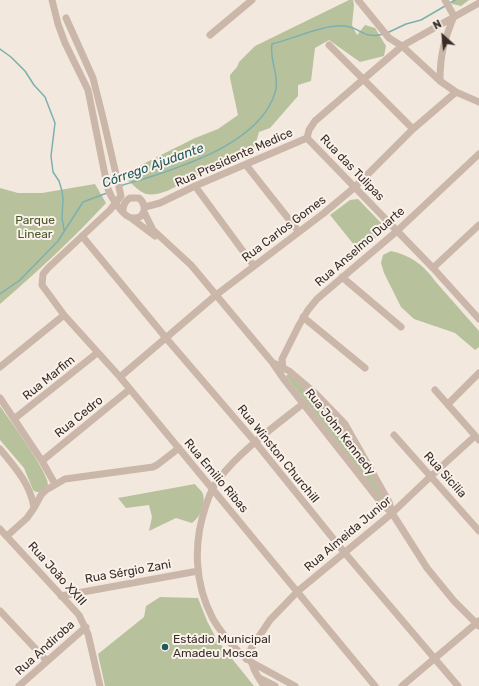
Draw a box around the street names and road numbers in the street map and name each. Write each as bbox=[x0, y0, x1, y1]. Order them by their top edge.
street label: Rua Presidente Medice bbox=[173, 125, 295, 191]
street label: Rua das Tulipas bbox=[317, 132, 387, 204]
street label: Rua Carlos Gomes bbox=[239, 193, 329, 265]
street label: Rua Anselmo Duarte bbox=[312, 204, 408, 290]
street label: Rua Marfim bbox=[20, 353, 78, 403]
street label: Rua John Kennedy bbox=[302, 386, 378, 478]
street label: Rua Cedro bbox=[52, 393, 106, 441]
street label: Rua Winston Churchill bbox=[234, 402, 322, 506]
street label: Rua Emilio Ribas bbox=[181, 436, 251, 516]
street label: Rua Sicilia bbox=[421, 449, 469, 501]
street label: Rua Almeida Junior bbox=[302, 493, 394, 575]
street label: Rua João XXIII bbox=[25, 539, 89, 609]
street label: Rua Sérgio Zani bbox=[84, 557, 172, 587]
street label: Rua Andiroba bbox=[12, 618, 78, 678]

